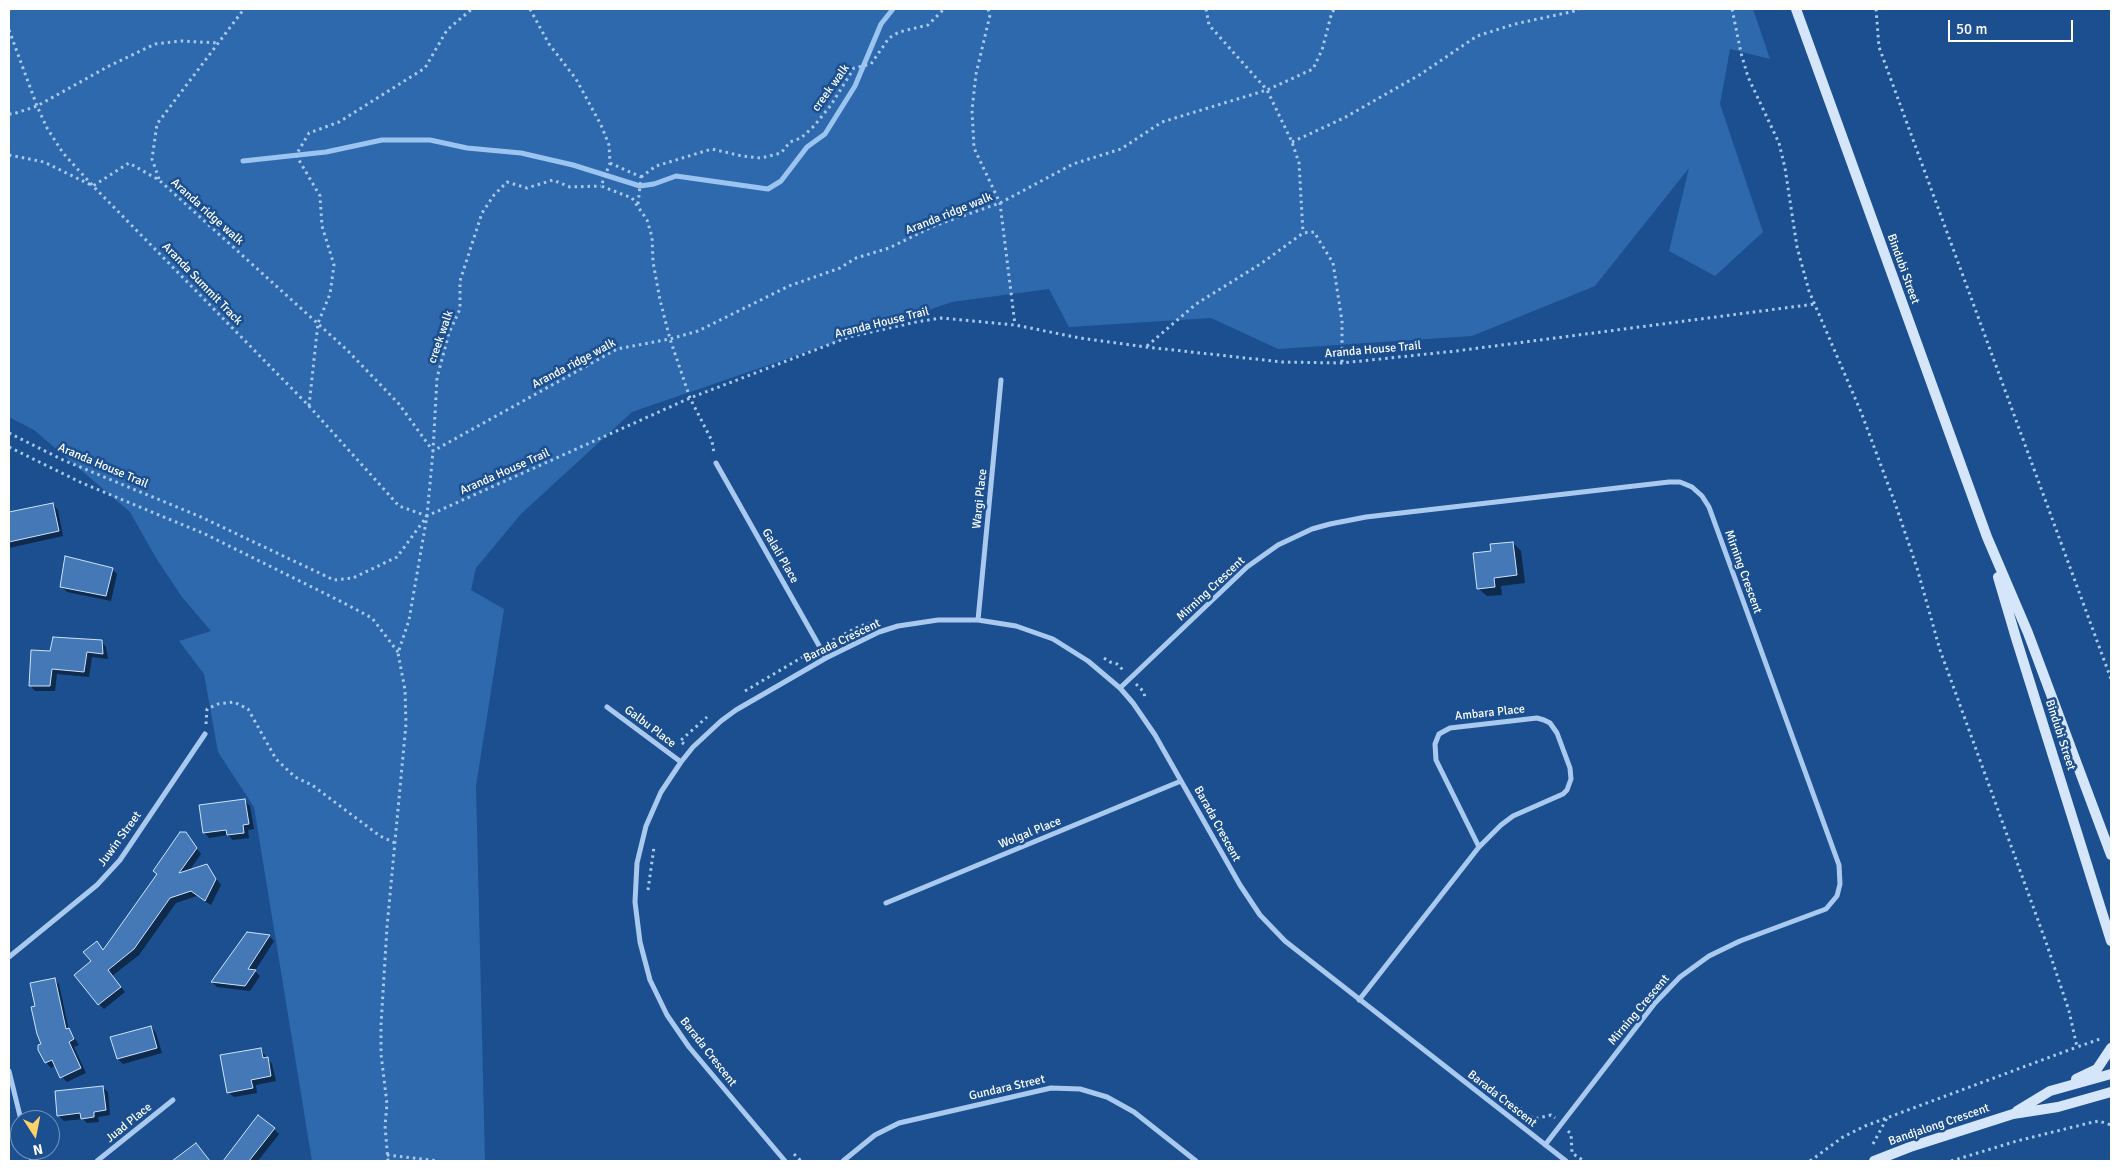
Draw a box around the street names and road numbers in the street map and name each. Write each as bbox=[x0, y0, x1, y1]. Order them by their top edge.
street label: creek walk bbox=[809, 62, 853, 114]
street label: Aranda ridge walk bbox=[168, 176, 246, 248]
street label: Aranda ridge walk bbox=[903, 190, 995, 238]
street label: Bindubi Street bbox=[1884, 232, 1922, 306]
street label: Aranda Summit Track bbox=[159, 240, 245, 328]
street label: Aranda House Trail bbox=[833, 304, 931, 342]
street label: creek walk bbox=[425, 309, 457, 365]
street label: Aranda ridge walk bbox=[530, 336, 618, 392]
street label: Aranda House Trail bbox=[1324, 339, 1422, 361]
street label: Aranda House Trail bbox=[56, 440, 150, 492]
street label: Aranda House Trail bbox=[458, 446, 552, 498]
street label: Wargi Place bbox=[970, 468, 990, 530]
street label: Galali Place bbox=[759, 526, 801, 586]
street label: Mirning Crescent bbox=[1721, 528, 1765, 616]
street label: Mirning Crescent bbox=[1174, 554, 1248, 624]
street label: Barada Crescent bbox=[801, 616, 883, 666]
street label: Bindubi Street bbox=[2042, 698, 2078, 772]
street label: Ambara Place bbox=[1454, 702, 1526, 724]
street label: Galbu Place bbox=[621, 703, 679, 751]
street label: Barada Crescent bbox=[1190, 784, 1244, 864]
street label: Juwin Street bbox=[95, 809, 145, 869]
street label: Wolgal Place bbox=[997, 814, 1063, 852]
street label: Mirning Crescent bbox=[1605, 972, 1673, 1048]
street label: Barada Crescent bbox=[677, 1015, 739, 1089]
street label: Barada Crescent bbox=[1465, 1068, 1539, 1130]
street label: Gundara Street bbox=[968, 1072, 1046, 1104]
street label: Juad Place bbox=[103, 1100, 155, 1146]
street label: Bandjalong Crescent bbox=[1887, 1101, 1991, 1149]

